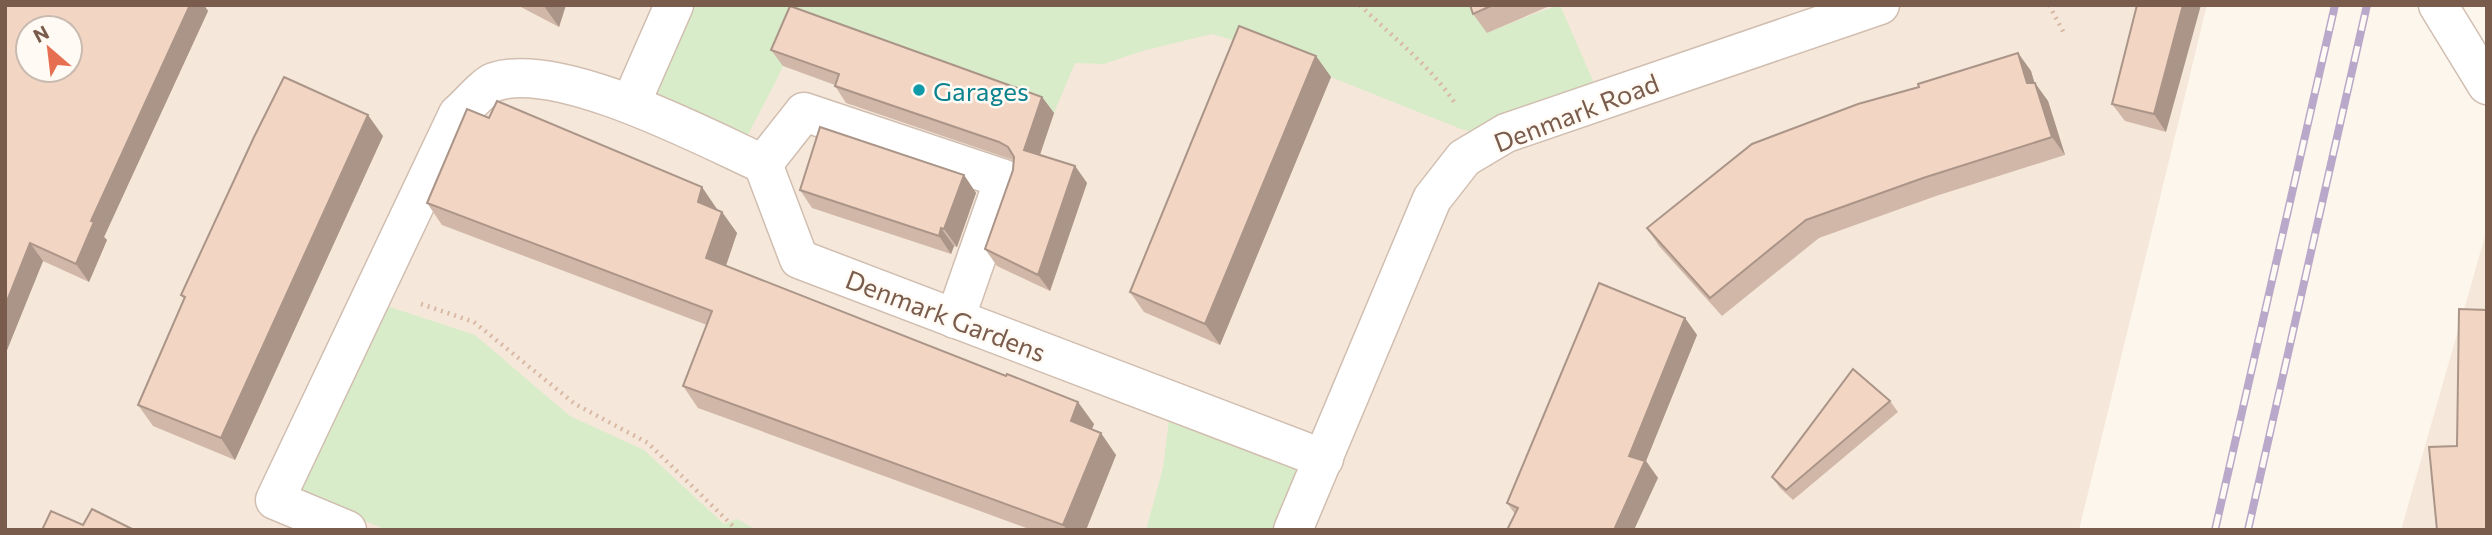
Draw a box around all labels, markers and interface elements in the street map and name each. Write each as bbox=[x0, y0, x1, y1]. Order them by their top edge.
north arrow bbox=[14, 14, 84, 84]
text: N bbox=[29, 20, 52, 47]
street label: Denmark Road bbox=[1489, 66, 1663, 158]
place label: Garages bbox=[933, 75, 1029, 106]
marker: Garages bbox=[911, 82, 927, 98]
street label: Denmark Gardens bbox=[842, 263, 1050, 367]

